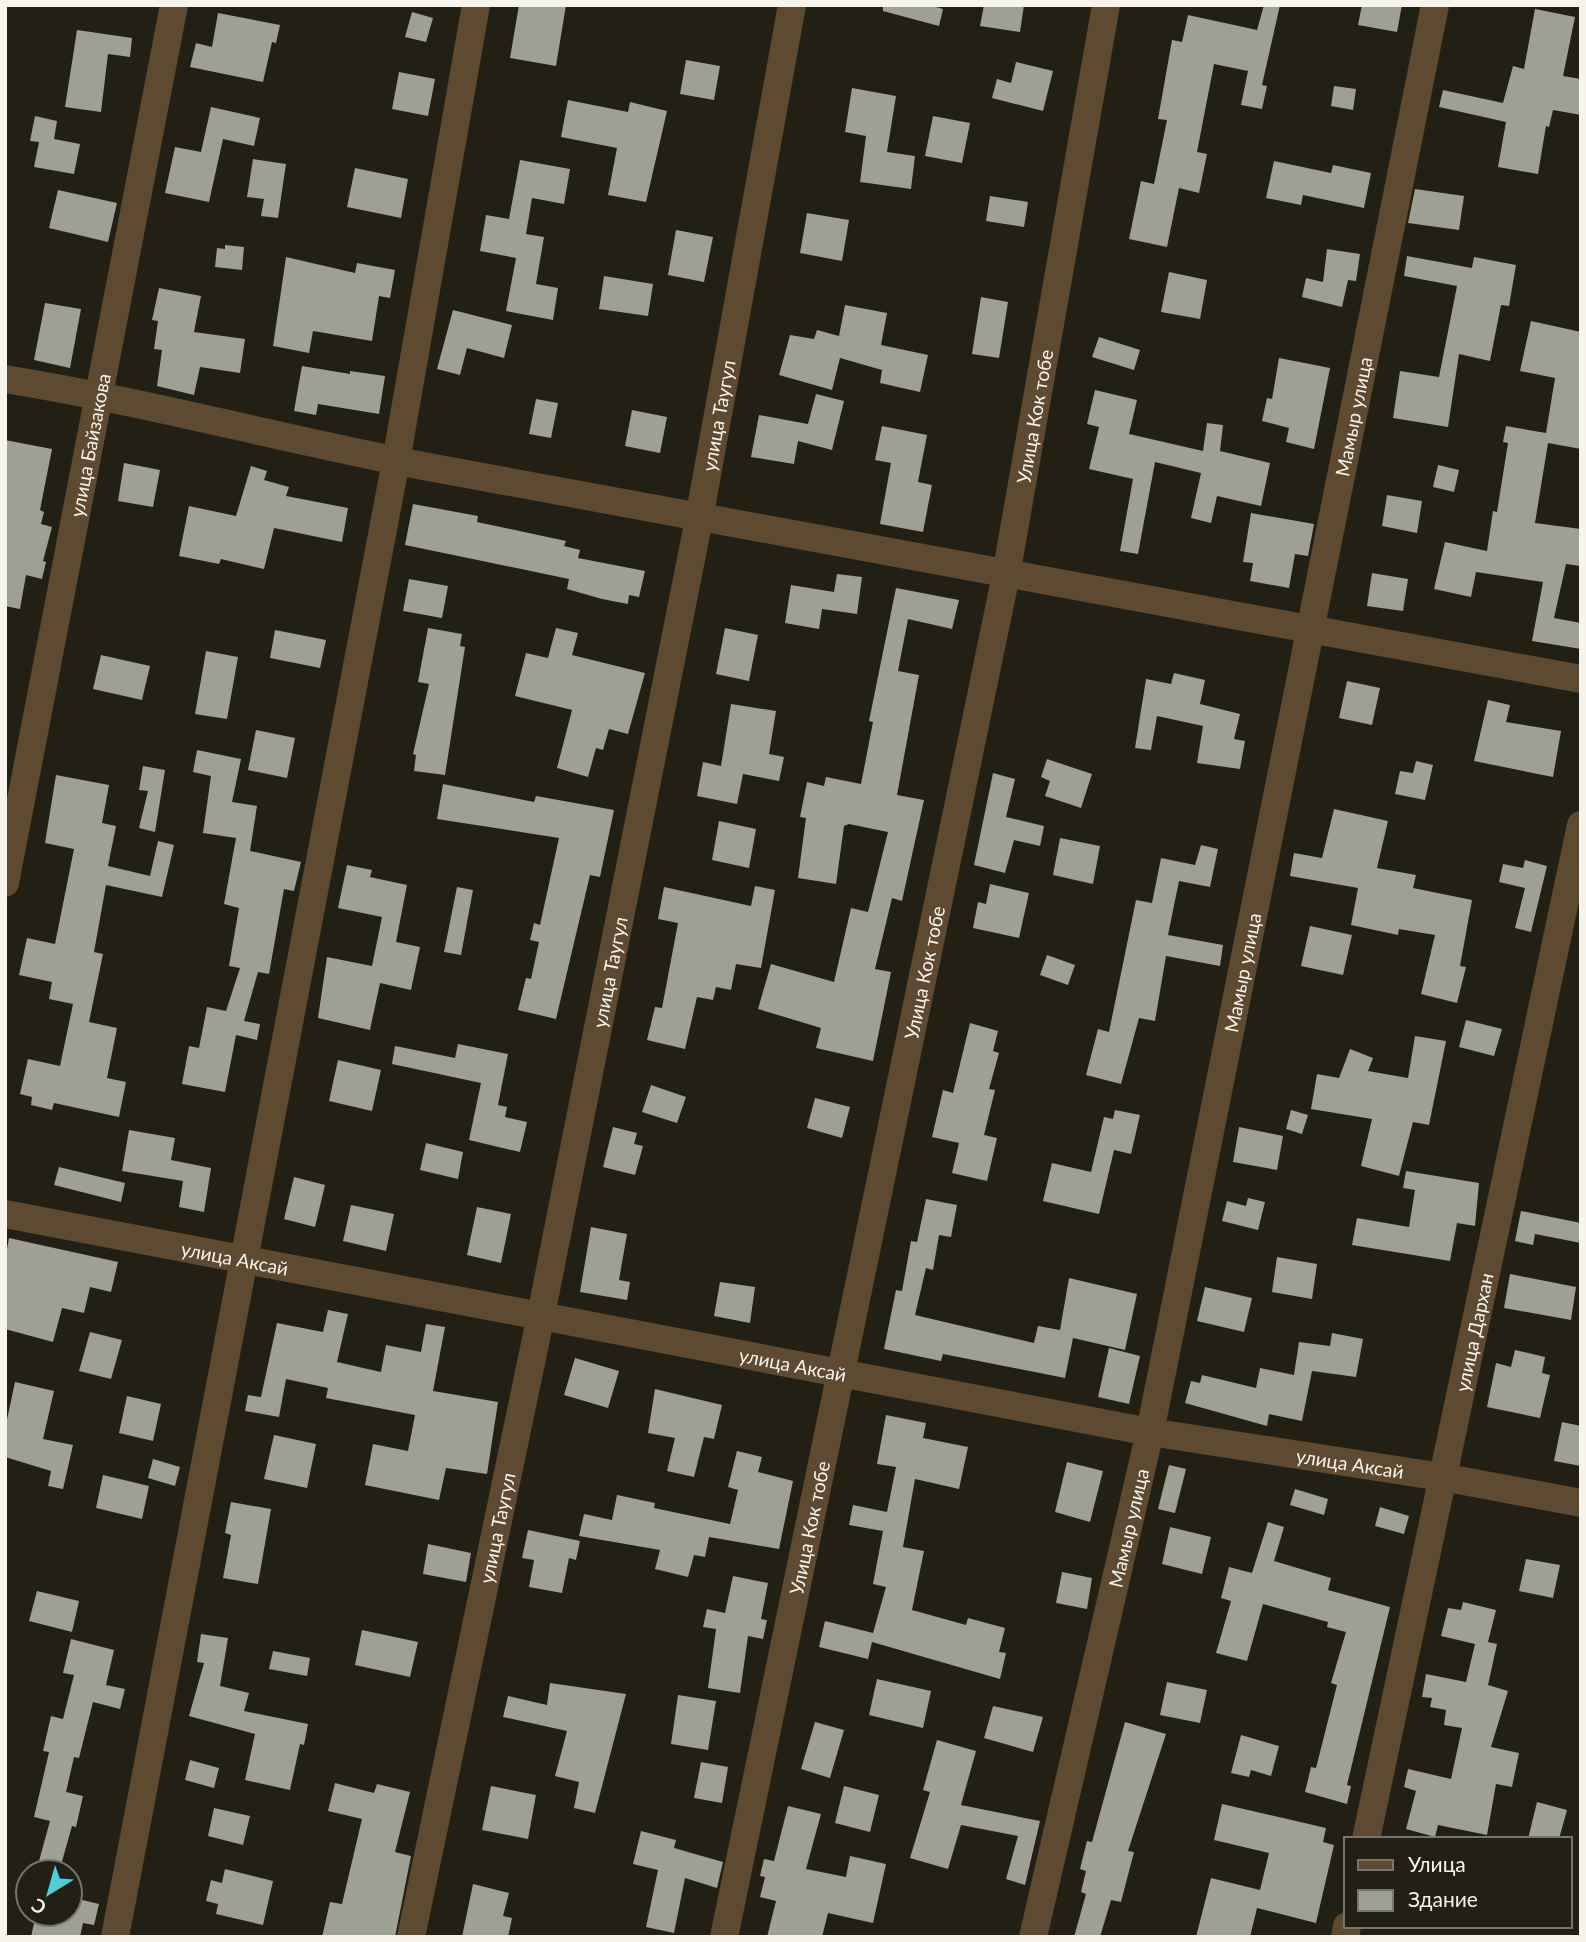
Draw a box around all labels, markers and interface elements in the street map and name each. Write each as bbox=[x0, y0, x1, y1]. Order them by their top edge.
street label: Улица Кок тобе bbox=[1011, 347, 1057, 485]
street label: Мамыр улица bbox=[1330, 355, 1376, 478]
street label: улица Таугул bbox=[696, 358, 739, 473]
street label: улица Байзакова bbox=[64, 371, 114, 519]
street label: Улица Кок тобе bbox=[899, 904, 949, 1041]
street label: Мамыр улица bbox=[1219, 911, 1265, 1034]
street label: улица Таугул bbox=[587, 915, 631, 1030]
street label: улица Аксай bbox=[179, 1236, 290, 1279]
street label: улица Дархан bbox=[1450, 1271, 1497, 1394]
street label: улица Аксай bbox=[737, 1343, 848, 1385]
street label: улица Аксай bbox=[1295, 1443, 1405, 1482]
street label: Улица Кок тобе bbox=[784, 1459, 834, 1597]
street label: Мамыр улица bbox=[1103, 1466, 1153, 1590]
street label: улица Таугул bbox=[474, 1470, 519, 1585]
legend bbox=[1344, 1837, 1572, 1928]
text: Улица bbox=[1408, 1851, 1466, 1876]
north arrow bbox=[14, 1858, 84, 1928]
text: Здание bbox=[1408, 1886, 1478, 1911]
text: С bbox=[26, 1894, 50, 1920]

